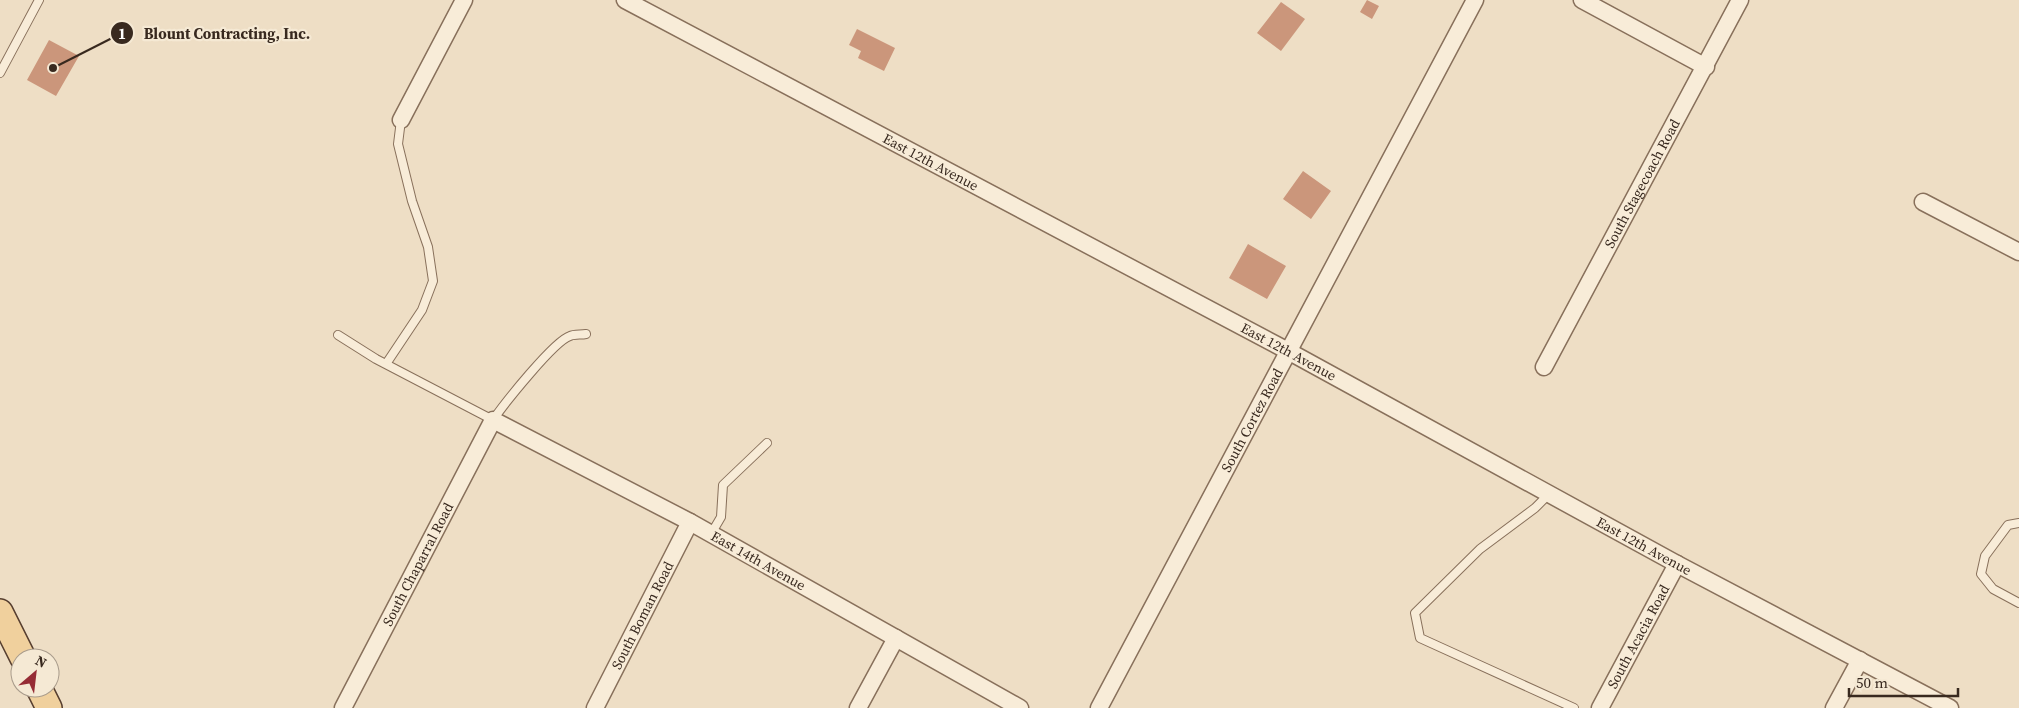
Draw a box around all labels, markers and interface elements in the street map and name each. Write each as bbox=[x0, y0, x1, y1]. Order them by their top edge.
callout: Blount Contracting, Inc. bbox=[109, 18, 321, 48]
text: 1 bbox=[118, 23, 126, 44]
text: Blount Contracting, Inc. bbox=[144, 23, 310, 44]
street label: South Stagecoach Road bbox=[1599, 115, 1685, 252]
street label: East 12th Avenue bbox=[879, 128, 982, 195]
street label: East 12th Avenue bbox=[1237, 318, 1340, 386]
street label: South Cortez Road bbox=[1216, 365, 1288, 476]
street label: South Chaparral Road bbox=[377, 499, 458, 630]
street label: East 12th Avenue bbox=[1593, 512, 1695, 580]
street label: East 14th Avenue bbox=[707, 526, 809, 595]
street label: South Boman Road bbox=[606, 558, 678, 673]
street label: South Acacia Road bbox=[1602, 581, 1674, 692]
north arrow bbox=[10, 648, 60, 698]
text: N bbox=[32, 650, 50, 673]
scale bar bbox=[1849, 666, 1958, 698]
text: 50 m bbox=[1856, 672, 1888, 693]

